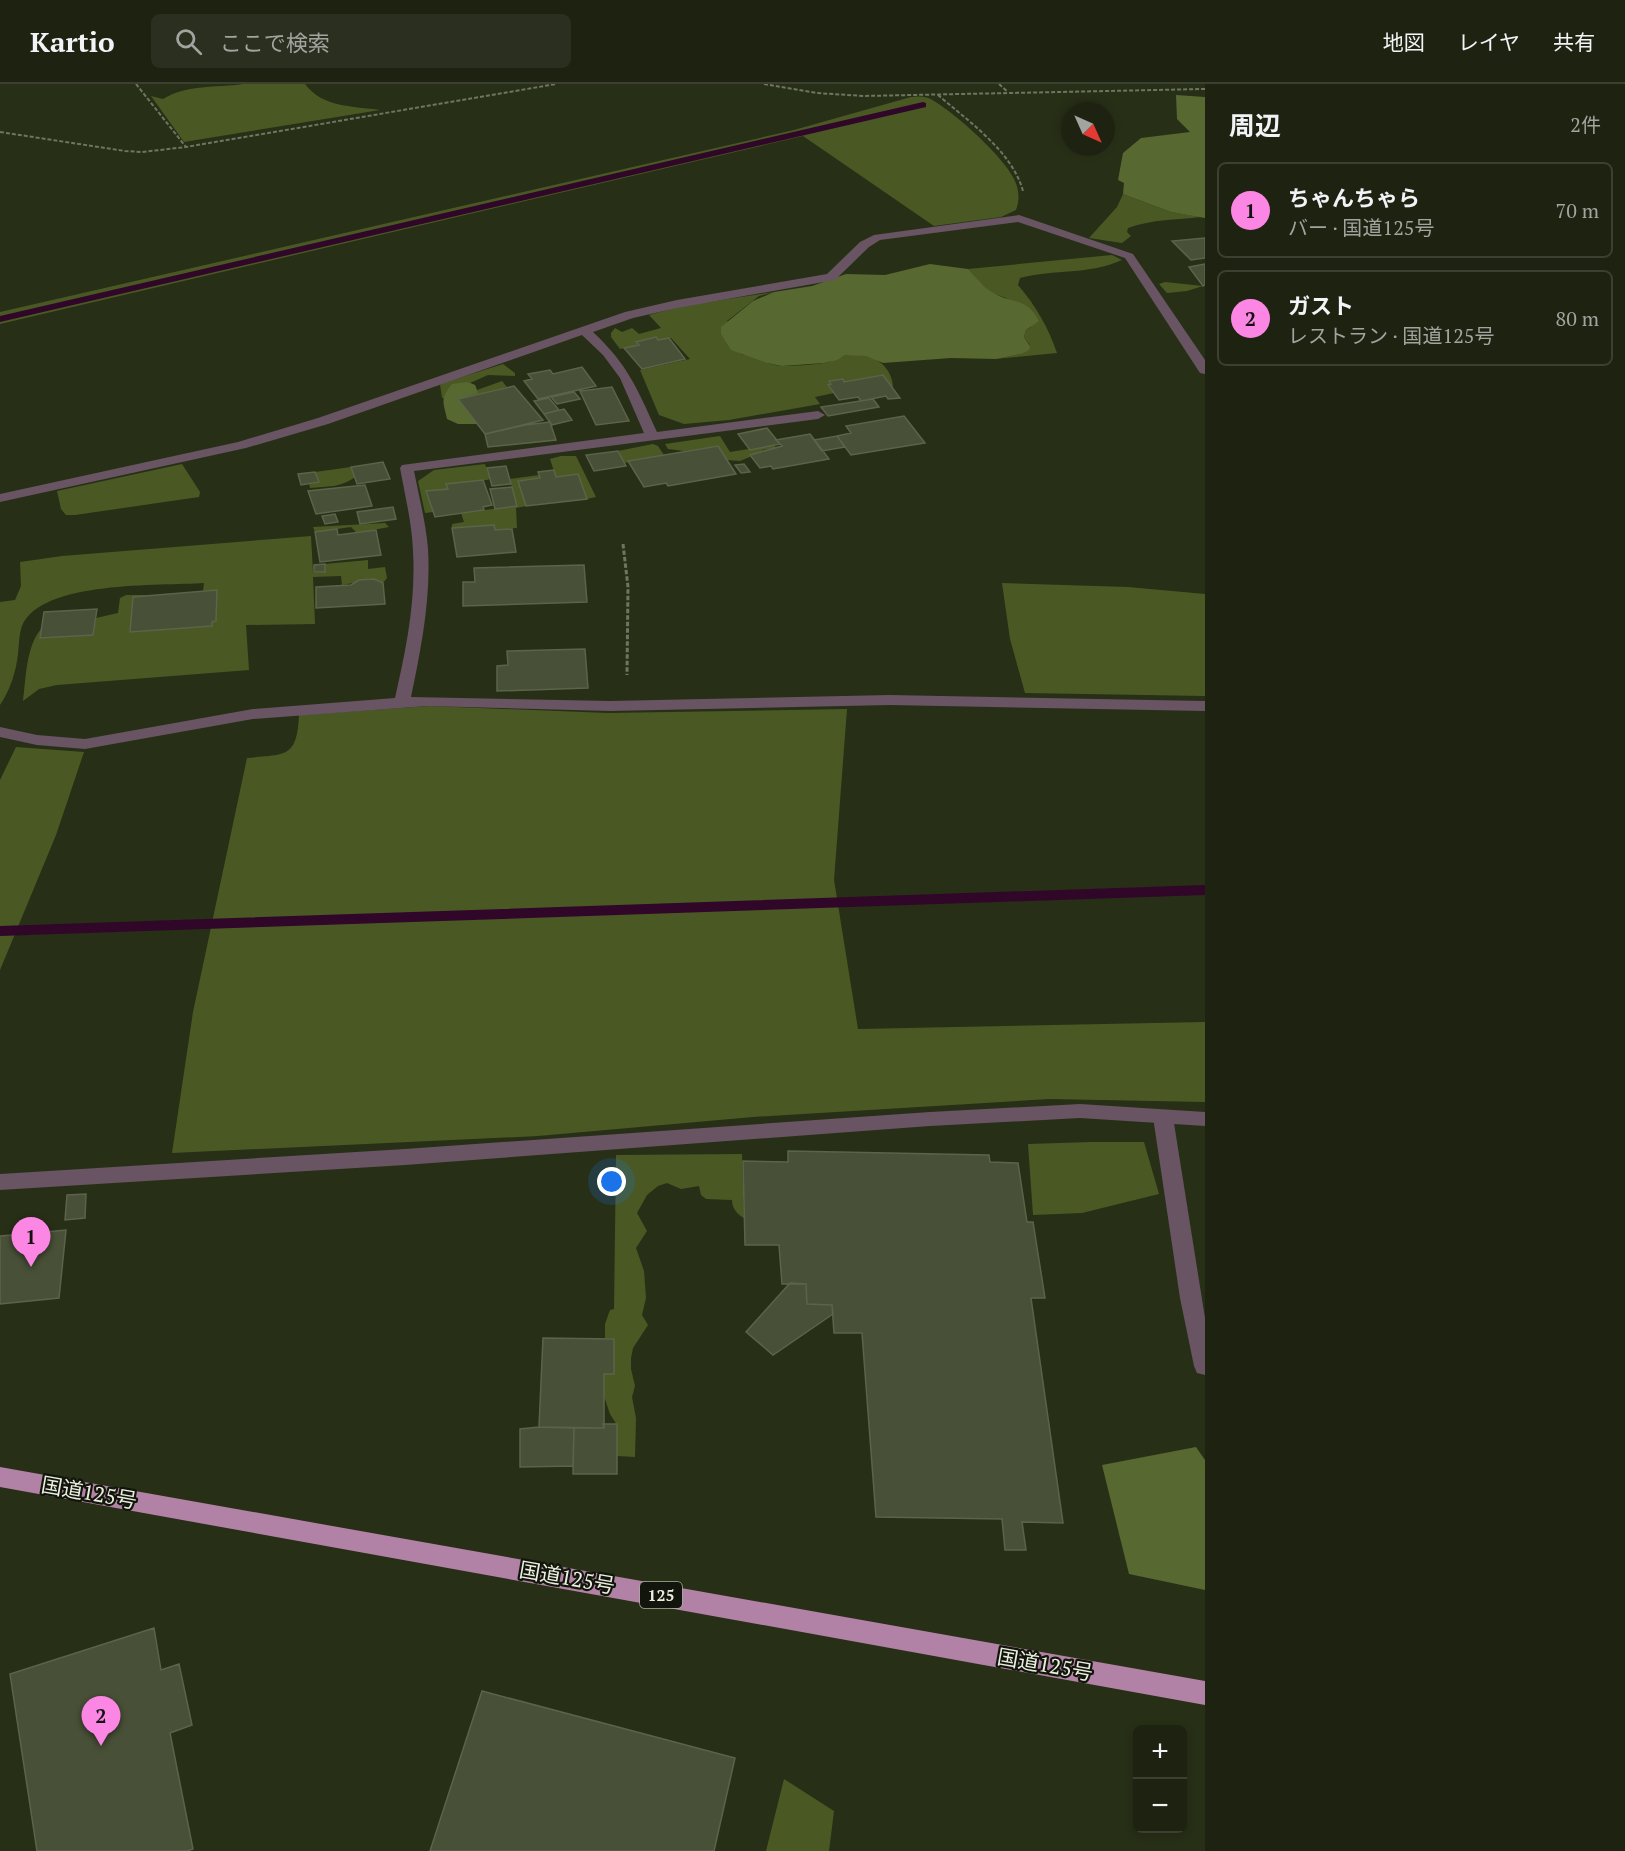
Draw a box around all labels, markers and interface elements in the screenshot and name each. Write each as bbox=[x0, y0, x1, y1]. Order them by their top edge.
search box bbox=[151, 14, 571, 68]
text: Kartio bbox=[30, 23, 115, 60]
icon: search bbox=[172, 25, 205, 58]
text: ここで検索 bbox=[220, 28, 330, 57]
text: 地図 bbox=[1383, 28, 1425, 56]
text: レイヤ bbox=[1458, 28, 1520, 56]
text: 共有 bbox=[1553, 28, 1595, 56]
north arrow bbox=[1061, 102, 1115, 156]
text: 周辺 bbox=[1229, 108, 1281, 142]
text: 2件 bbox=[1570, 111, 1601, 138]
text: ちゃんちゃら bbox=[1288, 183, 1420, 212]
text: 1 bbox=[1245, 197, 1256, 224]
text: 70 m bbox=[1556, 197, 1599, 224]
text: バー · 国道125号 bbox=[1288, 214, 1435, 241]
text: ガスト bbox=[1288, 291, 1354, 320]
text: 2 bbox=[1245, 305, 1256, 332]
text: 80 m bbox=[1556, 305, 1599, 332]
text: レストラン · 国道125号 bbox=[1288, 322, 1495, 349]
your location bbox=[597, 1167, 626, 1196]
pin: 1 bbox=[12, 1218, 51, 1267]
street label: 国道125号 bbox=[39, 1470, 139, 1514]
street label: 国道125号 bbox=[517, 1555, 617, 1599]
road number: 125 bbox=[640, 1582, 682, 1608]
street label: 国道125号 bbox=[995, 1642, 1095, 1686]
pin: 2 bbox=[82, 1696, 120, 1746]
map controls bbox=[1133, 1725, 1187, 1833]
button: + bbox=[1133, 1725, 1187, 1779]
button: − bbox=[1133, 1779, 1187, 1833]

